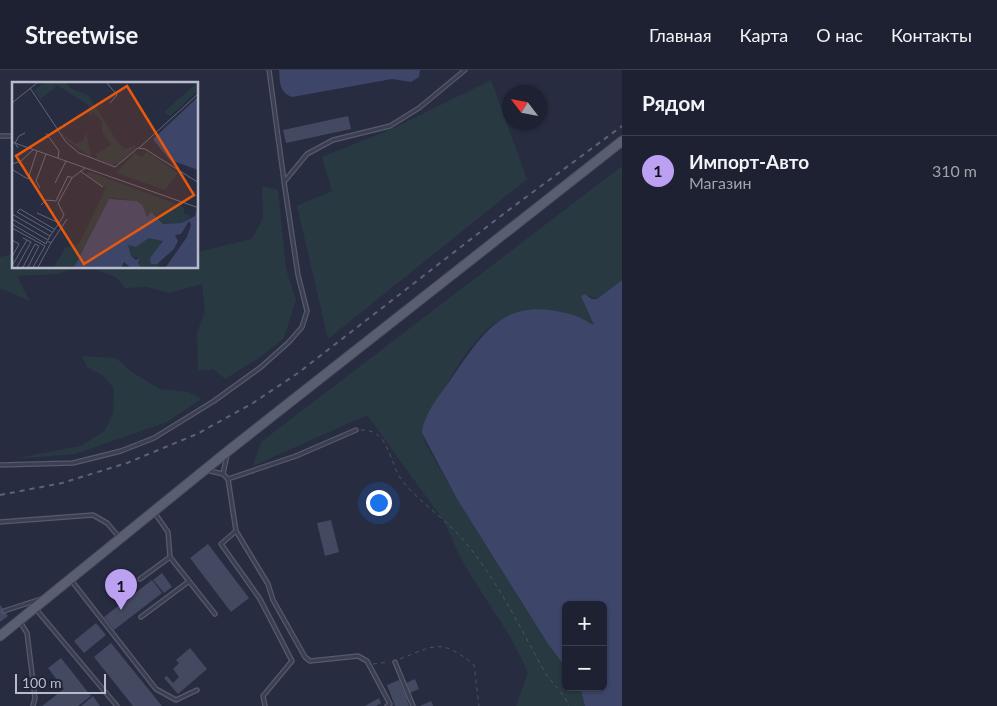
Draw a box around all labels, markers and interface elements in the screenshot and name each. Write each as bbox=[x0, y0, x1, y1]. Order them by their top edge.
text: Streetwise bbox=[25, 20, 138, 49]
text: Главная bbox=[649, 24, 712, 46]
text: Карта bbox=[740, 24, 788, 46]
text: О нас bbox=[816, 24, 863, 46]
text: Контакты bbox=[891, 24, 972, 46]
inset map bbox=[12, 82, 199, 269]
north arrow bbox=[502, 85, 547, 130]
text: Рядом bbox=[642, 90, 705, 115]
text: Импорт-Авто bbox=[689, 150, 809, 173]
text: 1 bbox=[653, 161, 663, 180]
text: 310 m bbox=[932, 161, 977, 180]
text: Магазин bbox=[689, 173, 751, 192]
your location bbox=[366, 490, 392, 516]
pin: 1 bbox=[105, 569, 137, 610]
map controls bbox=[562, 601, 607, 691]
button: + bbox=[562, 601, 607, 646]
button: − bbox=[562, 646, 607, 691]
scale bar bbox=[15, 671, 106, 694]
text: 100 m bbox=[22, 674, 61, 691]

